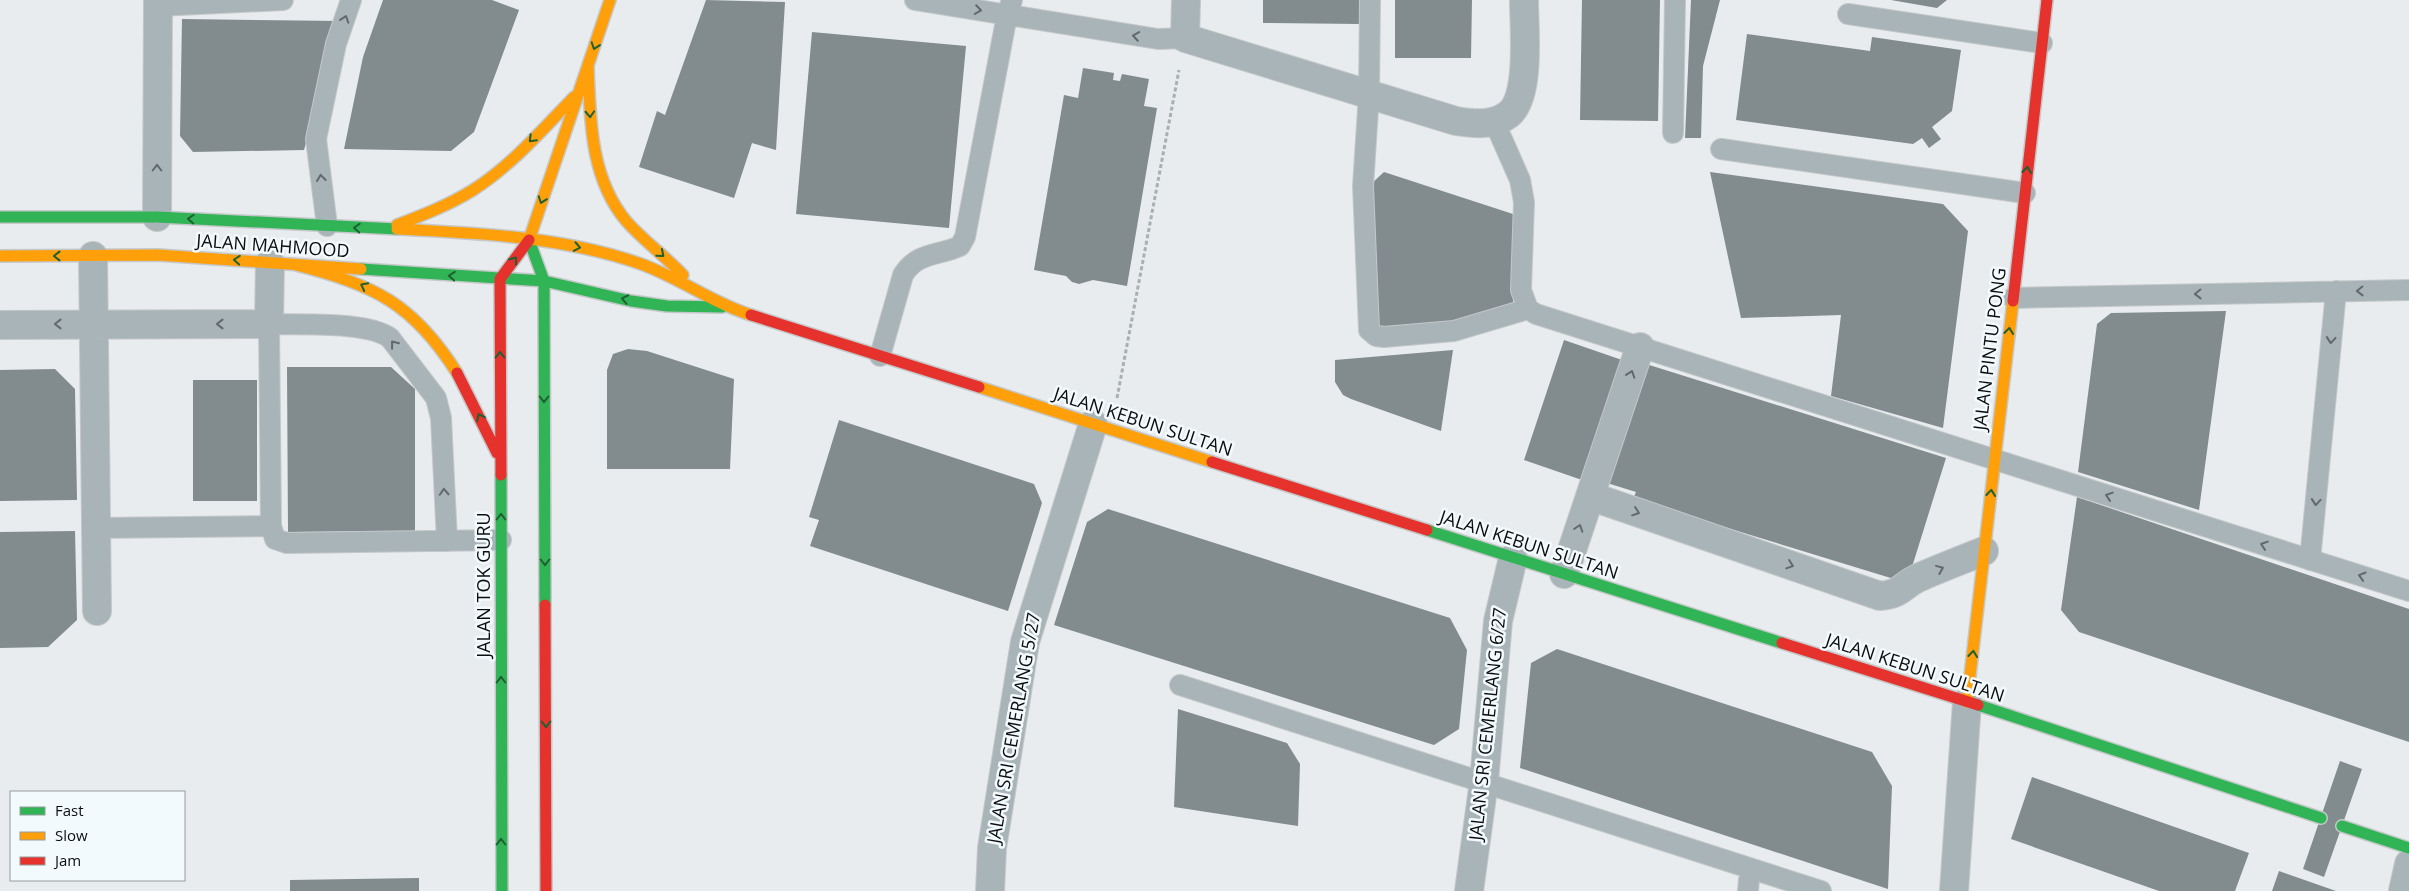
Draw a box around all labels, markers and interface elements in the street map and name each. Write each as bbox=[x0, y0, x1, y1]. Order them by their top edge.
one-way arrow bbox=[974, 5, 983, 15]
one-way arrow bbox=[339, 15, 349, 24]
one-way arrow bbox=[1132, 31, 1140, 42]
one-way arrow bbox=[590, 41, 600, 50]
one-way arrow bbox=[585, 110, 596, 118]
one-way arrow bbox=[529, 133, 538, 142]
one-way arrow bbox=[152, 164, 162, 172]
one-way arrow bbox=[2021, 165, 2032, 173]
one-way arrow bbox=[316, 173, 327, 181]
one-way arrow bbox=[538, 195, 548, 204]
one-way arrow bbox=[187, 213, 195, 224]
one-way arrow bbox=[353, 222, 361, 233]
street label: JALAN MAHMOOD bbox=[194, 228, 350, 262]
one-way arrow bbox=[573, 241, 581, 252]
one-way arrow bbox=[655, 248, 664, 257]
one-way arrow bbox=[53, 251, 61, 261]
one-way arrow bbox=[233, 255, 241, 266]
one-way arrow bbox=[509, 257, 517, 266]
street label: JALAN PINTU PONG bbox=[1967, 266, 2011, 434]
one-way arrow bbox=[447, 270, 455, 281]
one-way arrow bbox=[360, 283, 369, 293]
one-way arrow bbox=[2356, 286, 2364, 296]
one-way arrow bbox=[2194, 289, 2202, 299]
one-way arrow bbox=[621, 295, 630, 305]
one-way arrow bbox=[53, 319, 61, 329]
one-way arrow bbox=[216, 319, 224, 329]
one-way arrow bbox=[2003, 327, 2014, 335]
one-way arrow bbox=[2326, 336, 2337, 344]
one-way arrow bbox=[392, 341, 400, 350]
one-way arrow bbox=[495, 351, 505, 358]
one-way arrow bbox=[1625, 370, 1635, 379]
street label: JALAN KEBUN SULTAN bbox=[1049, 380, 1236, 461]
one-way arrow bbox=[539, 396, 549, 404]
one-way arrow bbox=[476, 413, 486, 422]
one-way arrow bbox=[439, 488, 450, 496]
one-way arrow bbox=[1985, 488, 1996, 496]
one-way arrow bbox=[2105, 492, 2114, 502]
one-way arrow bbox=[2311, 498, 2322, 506]
street label: JALAN KEBUN SULTAN bbox=[1435, 503, 1622, 584]
one-way arrow bbox=[1631, 506, 1640, 516]
street label: JALAN TOK GURU bbox=[471, 512, 495, 660]
one-way arrow bbox=[496, 513, 506, 521]
one-way arrow bbox=[1574, 524, 1584, 533]
one-way arrow bbox=[2260, 541, 2269, 551]
one-way arrow bbox=[540, 558, 550, 566]
one-way arrow bbox=[1785, 559, 1793, 569]
one-way arrow bbox=[1935, 565, 1944, 576]
one-way arrow bbox=[2359, 572, 2367, 582]
street label: JALAN SRI CEMERLANG 6/27 bbox=[1463, 606, 1511, 844]
street label: JALAN SRI CEMERLANG 5/27 bbox=[981, 610, 1045, 847]
street label: JALAN KEBUN SULTAN bbox=[1821, 626, 2008, 707]
one-way arrow bbox=[1967, 650, 1978, 658]
one-way arrow bbox=[496, 676, 506, 684]
one-way arrow bbox=[541, 721, 551, 729]
legend bbox=[10, 791, 185, 881]
text: Fast bbox=[55, 800, 84, 820]
text: Slow bbox=[55, 825, 88, 845]
one-way arrow bbox=[496, 838, 506, 846]
text: Jam bbox=[53, 850, 81, 870]

